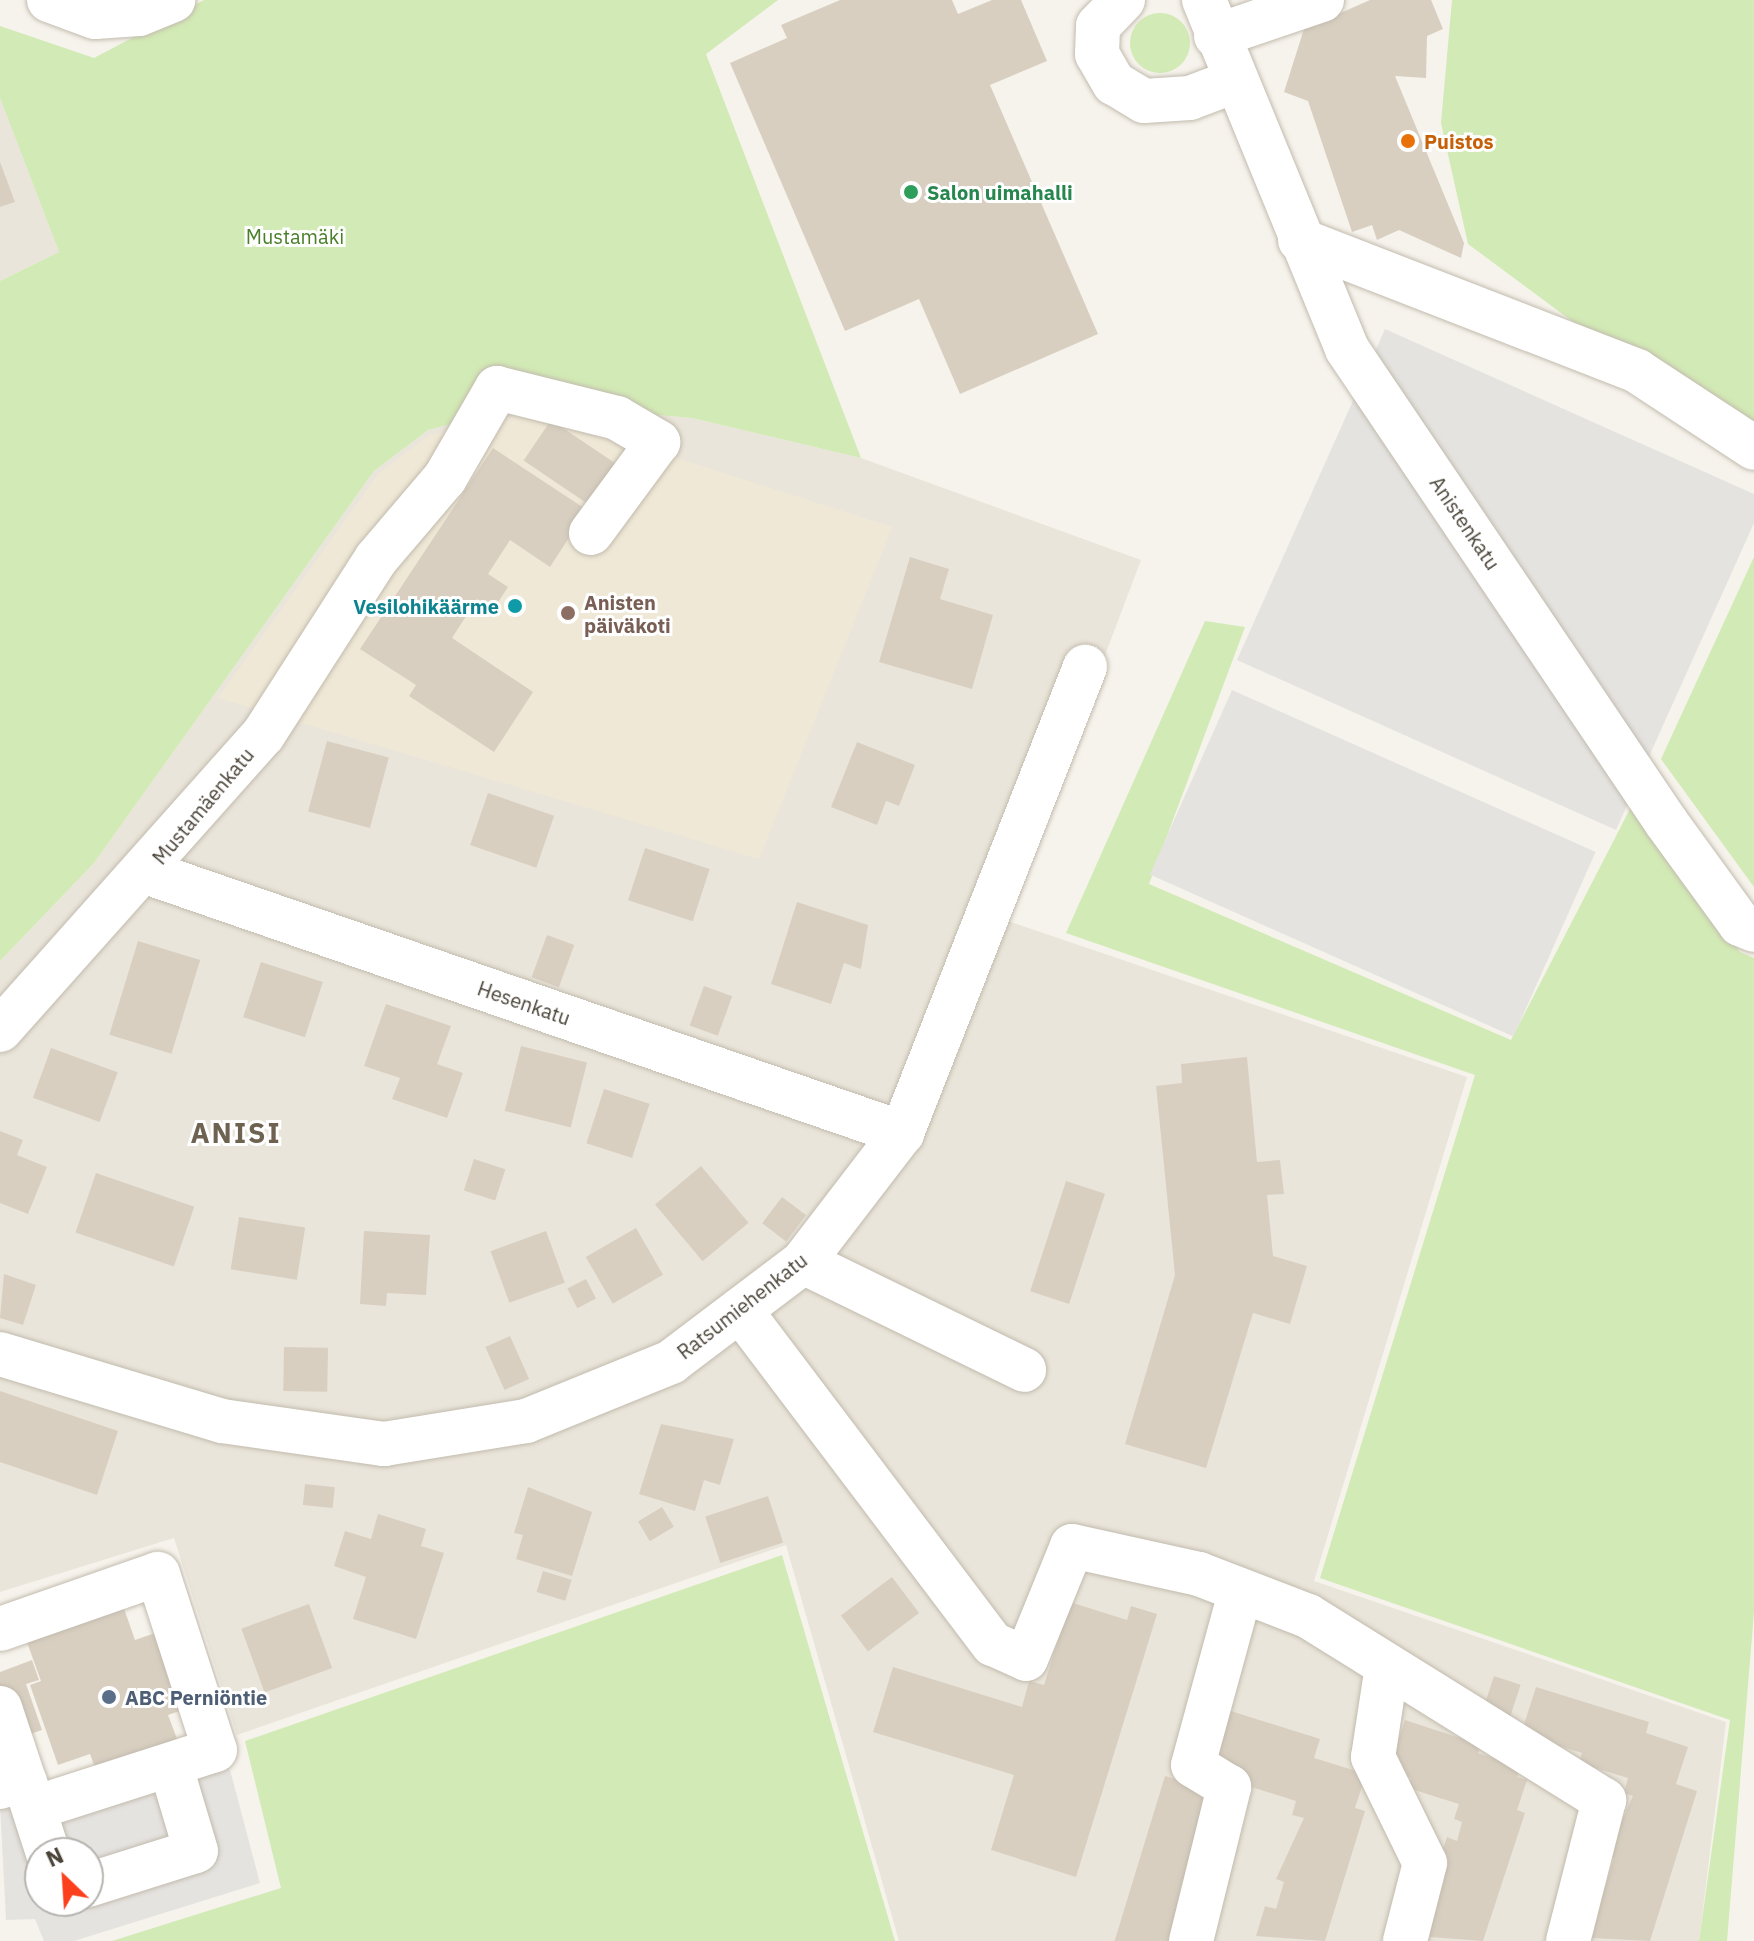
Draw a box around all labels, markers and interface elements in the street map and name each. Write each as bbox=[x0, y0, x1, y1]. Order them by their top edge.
place label: Puistos bbox=[1424, 129, 1494, 153]
marker: Puistos bbox=[1399, 132, 1417, 150]
place label: Salon uimahalli bbox=[927, 180, 1073, 204]
marker: Salon uimahalli bbox=[902, 183, 920, 201]
park label: Mustamäki bbox=[246, 224, 344, 248]
street label: Anistenkatu bbox=[1425, 472, 1505, 574]
place label: Anisten päiväkoti bbox=[584, 590, 671, 637]
place label: Vesilohikäärme bbox=[353, 594, 499, 618]
marker: Vesilohikäärme bbox=[506, 597, 524, 615]
marker: Anisten päiväkoti bbox=[559, 604, 577, 622]
street label: Mustamäenkatu bbox=[147, 743, 259, 869]
street label: Hesenkatu bbox=[474, 976, 574, 1030]
district label: ANISI bbox=[190, 1116, 282, 1150]
street label: Ratsumiehenkatu bbox=[672, 1248, 812, 1364]
place label: ABC Perniöntie bbox=[125, 1685, 267, 1709]
marker: ABC Perniöntie bbox=[100, 1688, 118, 1706]
north arrow bbox=[24, 1837, 104, 1917]
text: N bbox=[41, 1840, 68, 1873]

